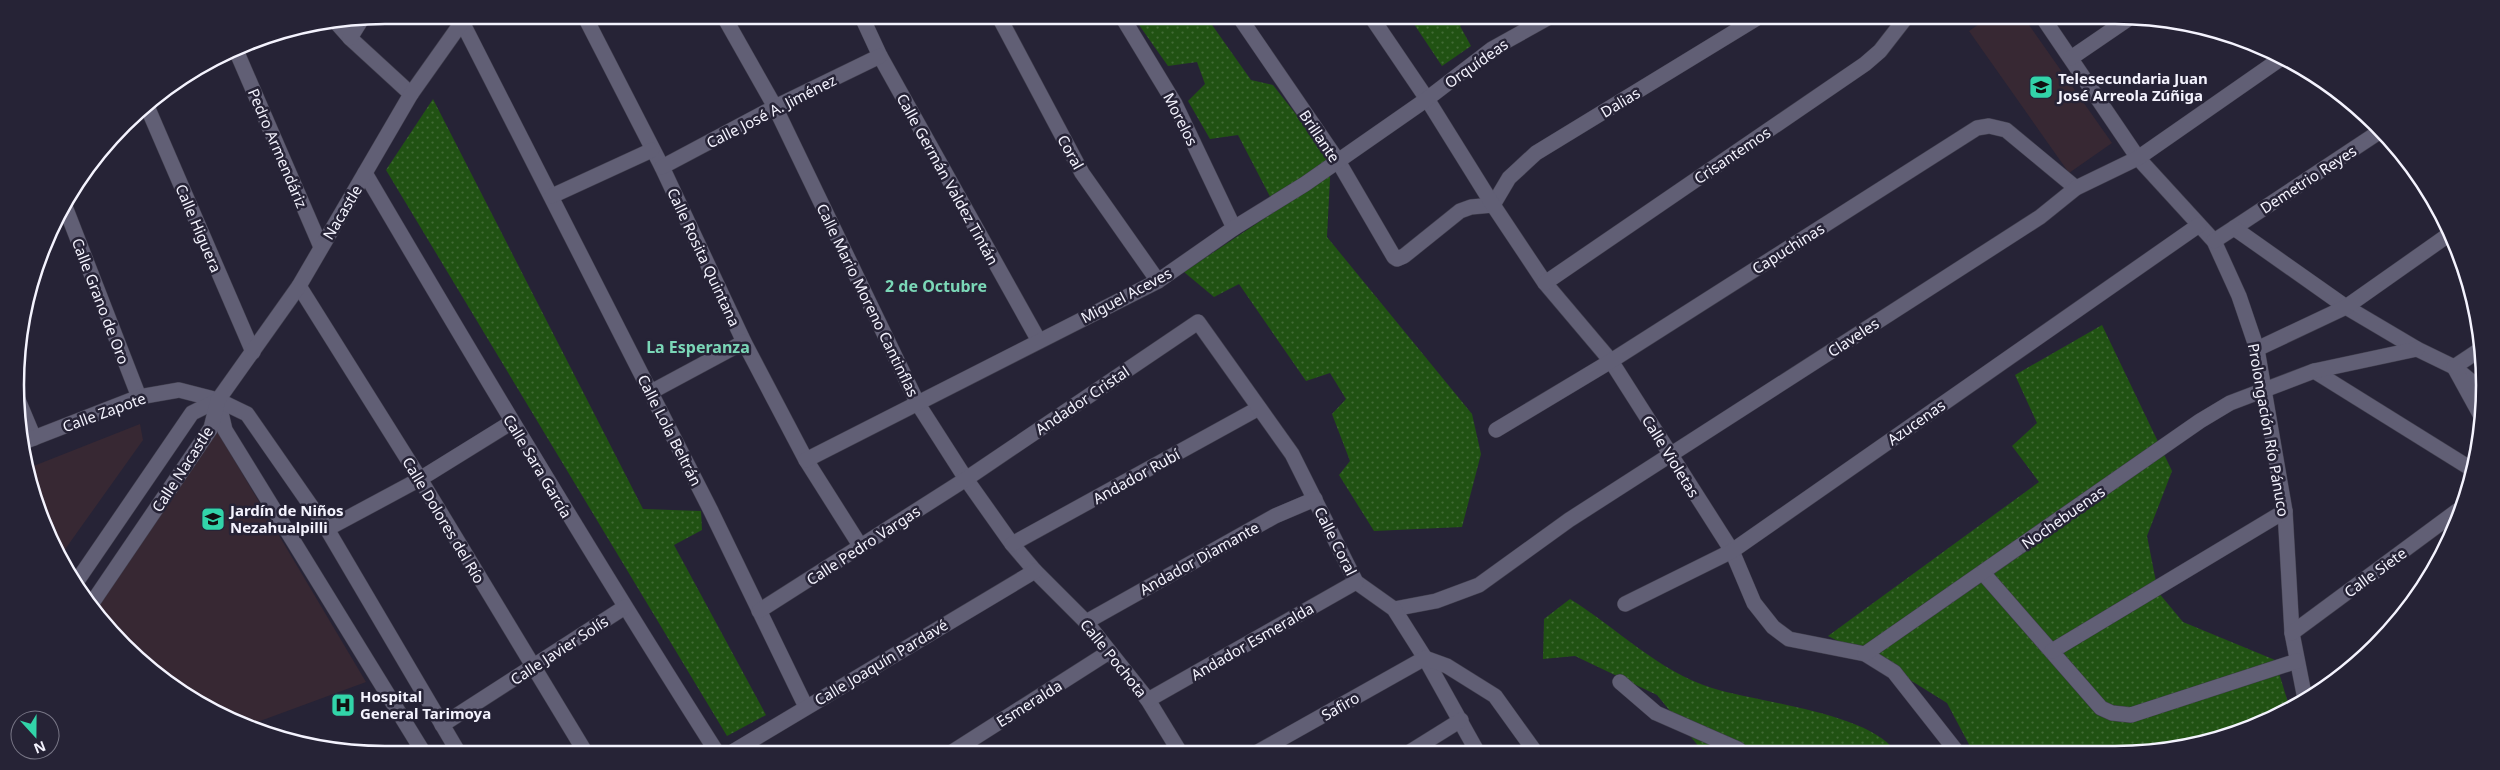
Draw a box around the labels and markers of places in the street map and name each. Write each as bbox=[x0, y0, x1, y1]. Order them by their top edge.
place label: Telesecundaria Juan José Arreola Zúñiga bbox=[2056, 68, 2208, 105]
school or university icon: Telesecundaria Juan José Arreola Zúñiga bbox=[2028, 74, 2054, 100]
place label: Jardín de Niños Nezahualpilli bbox=[228, 500, 344, 537]
school or university icon: Jardín de Niños Nezahualpilli bbox=[200, 506, 226, 532]
place label: Hospital General Tarimoya bbox=[360, 686, 491, 723]
hospital icon: Hospital General Tarimoya bbox=[330, 692, 356, 718]

